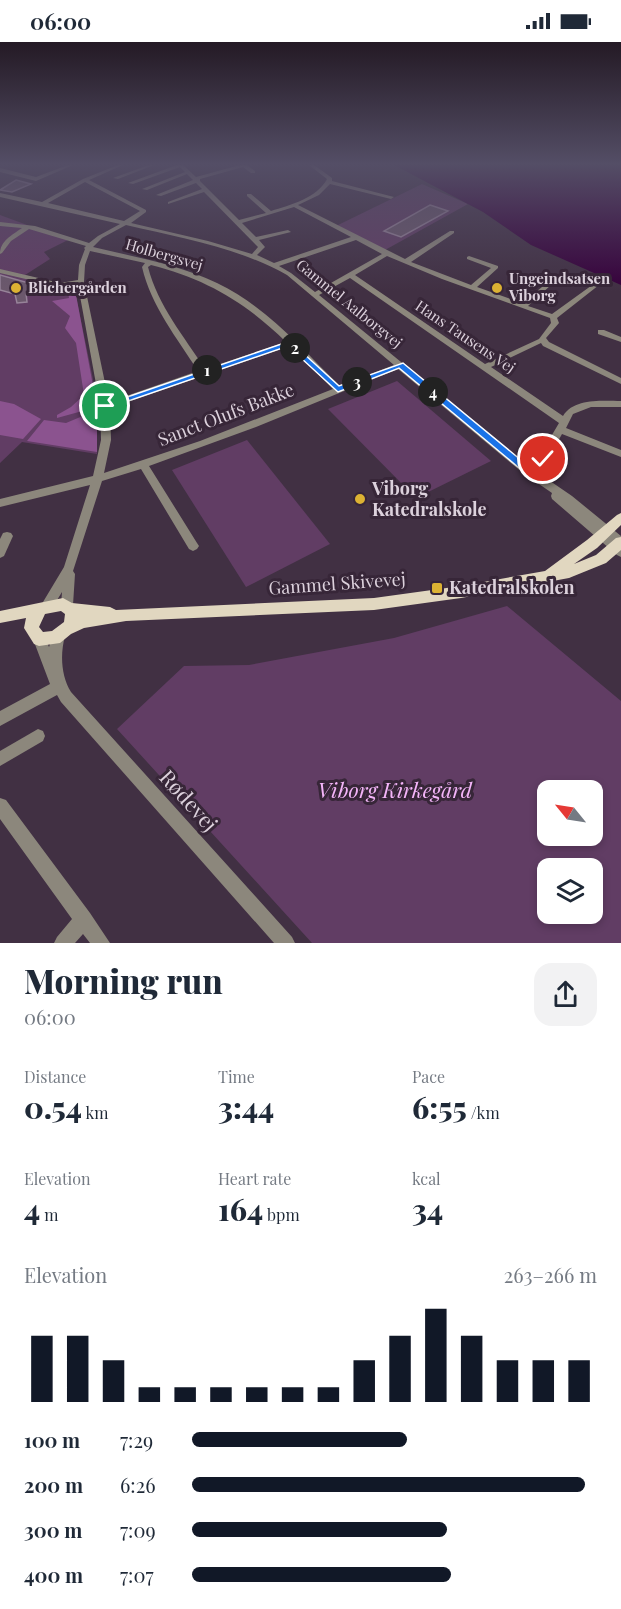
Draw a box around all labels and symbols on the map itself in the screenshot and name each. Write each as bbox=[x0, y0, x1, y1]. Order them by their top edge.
street label: Holbergsvej bbox=[123, 233, 205, 275]
street label: Gammel Aalborgvej bbox=[292, 254, 407, 352]
place label: Ungeindsatsen Viborg bbox=[508, 268, 611, 305]
place label: Blichergården bbox=[28, 277, 128, 297]
marker: Blichergården bbox=[9, 281, 23, 295]
marker: Ungeindsatsen Viborg bbox=[490, 281, 504, 295]
street label: Hans Tausens Vej bbox=[412, 295, 519, 377]
pin: 2 bbox=[280, 333, 310, 363]
pin: 1 bbox=[192, 355, 222, 385]
pin: 3 bbox=[342, 367, 372, 397]
street label: Sanct Olufs Bakke bbox=[154, 377, 297, 451]
pin: 4 bbox=[418, 377, 448, 407]
pin bbox=[79, 380, 130, 431]
pin bbox=[517, 433, 568, 484]
place label: Viborg Katedralskole bbox=[371, 476, 487, 521]
marker: Viborg Katedralskole bbox=[353, 492, 367, 506]
street label: Gammel Skivevej bbox=[268, 566, 406, 600]
place label: Katedralskolen bbox=[449, 575, 574, 599]
marker: Katedralskolen bbox=[430, 581, 444, 595]
street label: Rødevej bbox=[154, 763, 225, 837]
park label: Viborg Kirkegård bbox=[318, 775, 473, 803]
north arrow bbox=[537, 780, 603, 846]

